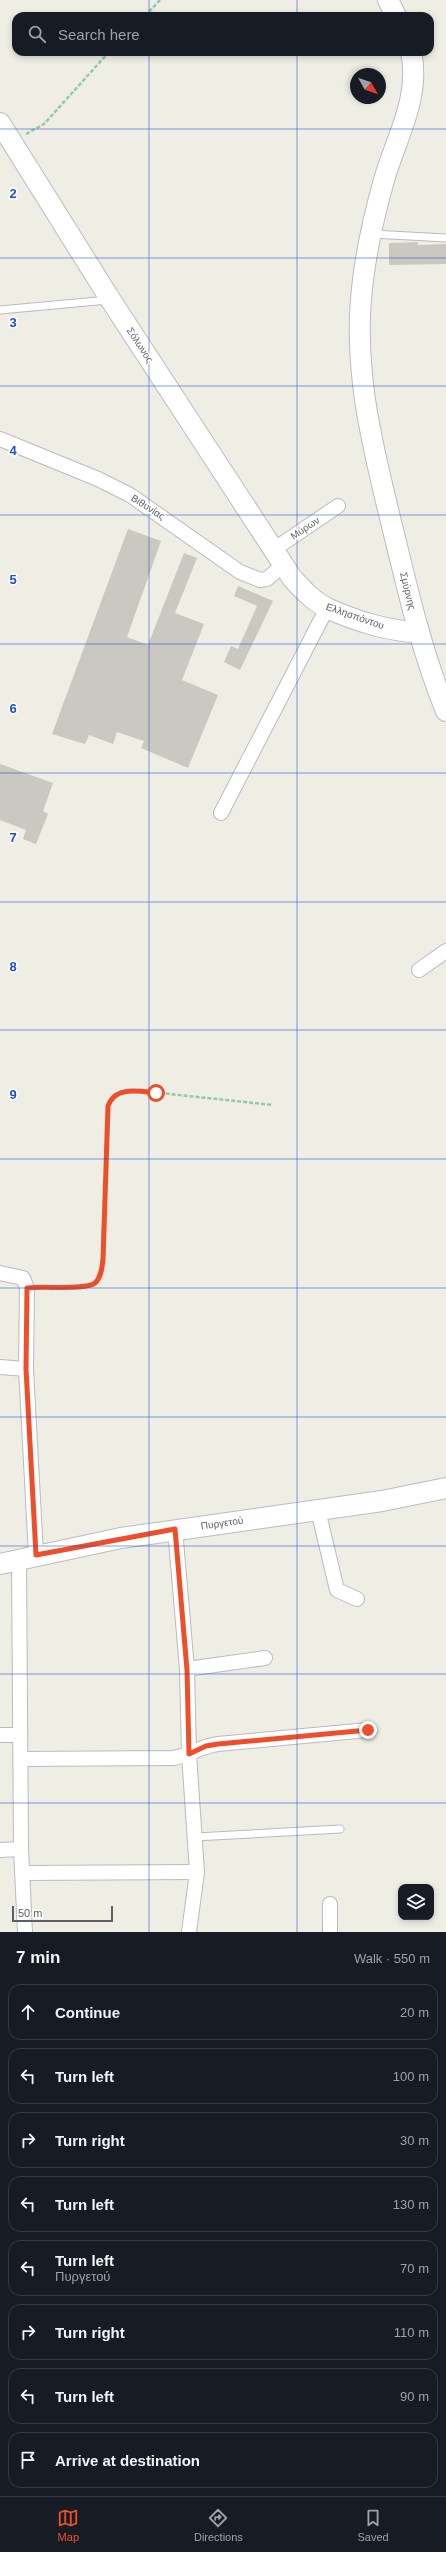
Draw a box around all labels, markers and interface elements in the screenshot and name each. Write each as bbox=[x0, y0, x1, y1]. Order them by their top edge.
search box bbox=[12, 12, 434, 56]
icon: search bbox=[26, 23, 48, 45]
text: Search here bbox=[58, 26, 140, 43]
north arrow bbox=[350, 68, 386, 104]
text: 2 bbox=[9, 186, 17, 201]
text: 3 bbox=[9, 315, 17, 330]
street label: Σόλωνος bbox=[125, 325, 155, 365]
text: 4 bbox=[9, 443, 17, 458]
street label: Βιθυνίας bbox=[129, 492, 167, 522]
street label: Μύρων bbox=[289, 514, 321, 542]
street label: Σμύρνης bbox=[398, 571, 418, 611]
text: 5 bbox=[9, 572, 17, 587]
street label: Ελλησπόντου bbox=[325, 601, 385, 631]
text: 6 bbox=[9, 701, 17, 716]
text: 7 bbox=[9, 830, 17, 845]
text: 8 bbox=[9, 959, 17, 974]
route start bbox=[147, 1084, 165, 1102]
text: 9 bbox=[9, 1087, 17, 1102]
street label: Πυργετού bbox=[200, 1515, 244, 1531]
route end bbox=[359, 1721, 377, 1739]
map controls bbox=[398, 1884, 434, 1920]
button: layers bbox=[398, 1884, 434, 1920]
scale bar bbox=[12, 1904, 113, 1923]
text: 50 m bbox=[18, 1907, 42, 1919]
text: 7 min bbox=[16, 1948, 60, 1967]
text: Walk · 550 m bbox=[354, 1951, 430, 1966]
icon: ahead bbox=[17, 2001, 39, 2023]
text: Continue bbox=[55, 2004, 120, 2021]
text: 20 m bbox=[400, 2005, 429, 2020]
icon: left bbox=[17, 2065, 39, 2087]
text: Turn left bbox=[55, 2068, 114, 2085]
text: 100 m bbox=[393, 2069, 429, 2084]
icon: right bbox=[17, 2129, 39, 2151]
text: Turn right bbox=[55, 2132, 125, 2149]
text: 30 m bbox=[400, 2133, 429, 2148]
icon: left bbox=[17, 2193, 39, 2215]
text: Turn left bbox=[55, 2196, 114, 2213]
text: 130 m bbox=[393, 2197, 429, 2212]
text: Turn left bbox=[55, 2252, 114, 2269]
icon: left bbox=[17, 2257, 39, 2279]
text: 70 m bbox=[400, 2261, 429, 2276]
text: Πυργετού bbox=[55, 2269, 110, 2284]
icon: right bbox=[17, 2321, 39, 2343]
text: Turn right bbox=[55, 2324, 125, 2341]
text: 110 m bbox=[394, 2325, 429, 2340]
icon: left bbox=[17, 2385, 39, 2407]
text: Turn left bbox=[55, 2388, 114, 2405]
text: 90 m bbox=[400, 2389, 429, 2404]
icon: arrive bbox=[17, 2449, 39, 2471]
text: Arrive at destination bbox=[55, 2452, 200, 2469]
tab: Map bbox=[57, 2507, 79, 2543]
tab: Directions bbox=[194, 2507, 243, 2543]
tab: Saved bbox=[357, 2507, 389, 2543]

